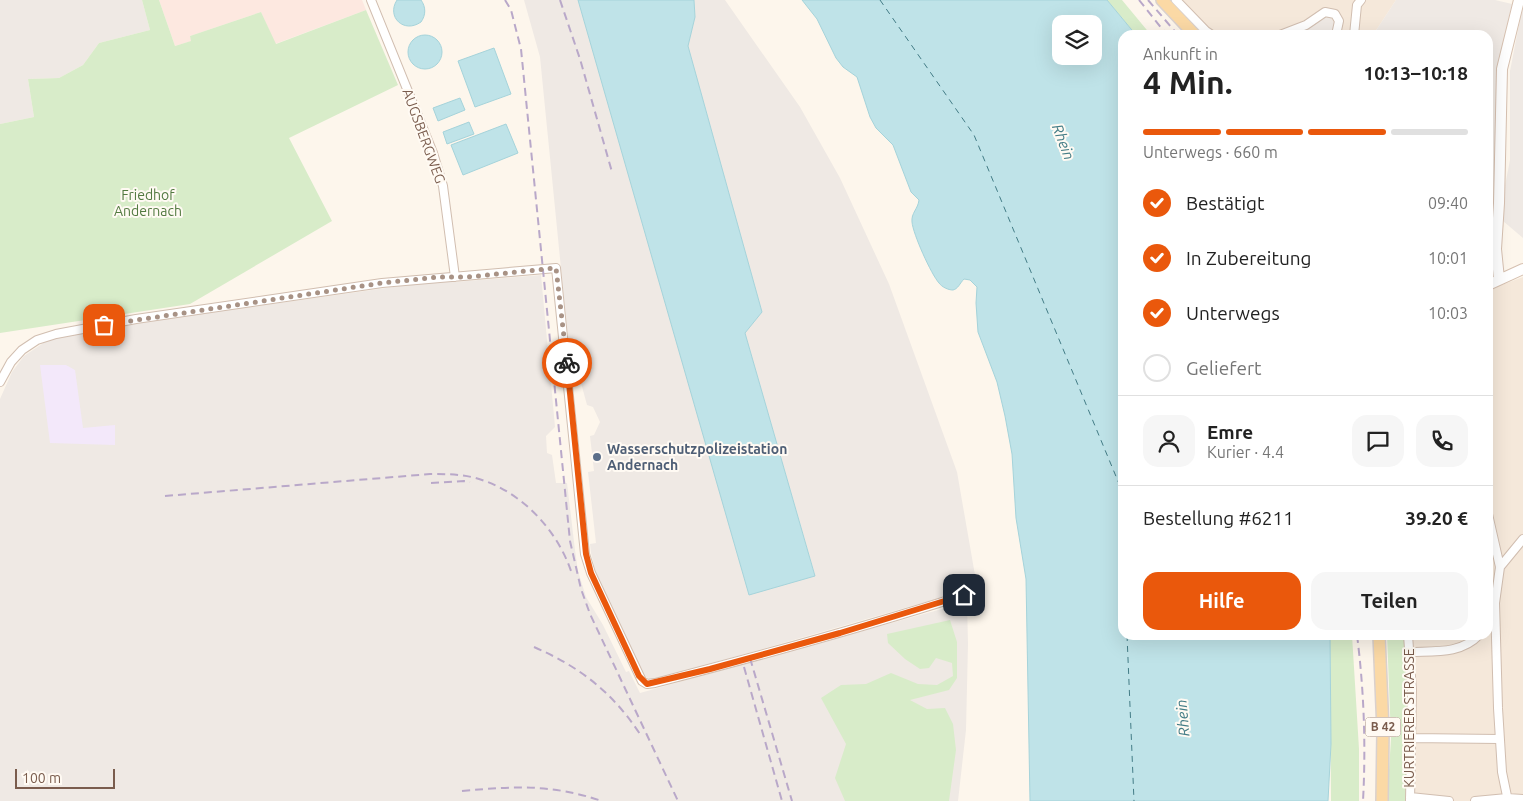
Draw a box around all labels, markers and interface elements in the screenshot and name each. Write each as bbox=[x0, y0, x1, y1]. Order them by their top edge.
map controls bbox=[1052, 15, 1102, 65]
button: layers bbox=[1052, 15, 1102, 65]
text: Ankunft in bbox=[1143, 45, 1218, 63]
text: 10:13–10:18 bbox=[1363, 62, 1468, 84]
text: 4 Min. bbox=[1143, 64, 1233, 100]
street label: AUGSBERGWEG bbox=[399, 86, 449, 186]
water label: Rhein bbox=[1049, 121, 1078, 162]
text: Unterwegs · 660 m bbox=[1143, 143, 1278, 161]
park label: Friedhof Andernach bbox=[114, 187, 182, 219]
icon: check bbox=[1143, 189, 1171, 217]
text: Bestätigt bbox=[1186, 192, 1264, 214]
text: 09:40 bbox=[1428, 194, 1468, 212]
icon: check bbox=[1143, 244, 1171, 272]
text: In Zubereitung bbox=[1186, 247, 1312, 269]
text: 10:01 bbox=[1428, 249, 1468, 267]
icon: check bbox=[1143, 299, 1171, 327]
text: Unterwegs bbox=[1186, 302, 1280, 324]
pin bbox=[83, 304, 125, 346]
text: 10:03 bbox=[1428, 304, 1468, 322]
icon: bag bbox=[90, 311, 118, 339]
courier bbox=[542, 338, 592, 388]
icon: bike bbox=[553, 349, 581, 377]
text: Geliefert bbox=[1186, 357, 1262, 379]
button: person bbox=[1143, 415, 1195, 467]
button: chat bbox=[1352, 415, 1404, 467]
button: phone bbox=[1416, 415, 1468, 467]
text: Emre bbox=[1207, 421, 1253, 443]
place label: Wasserschutzpolizeistation Andernach bbox=[607, 441, 787, 473]
text: Kurier · 4.4 bbox=[1207, 443, 1284, 461]
marker: Wasserschutzpolizeistation Andernach bbox=[591, 451, 603, 463]
text: Bestellung #6211 bbox=[1143, 507, 1294, 529]
text: 39.20 € bbox=[1405, 507, 1468, 529]
button: Hilfe bbox=[1143, 572, 1301, 630]
button: Teilen bbox=[1311, 572, 1468, 630]
pin bbox=[943, 574, 985, 616]
icon: home bbox=[950, 581, 978, 609]
street label: KURTRIERER STRASSE bbox=[1401, 648, 1417, 788]
water label: Rhein bbox=[1172, 699, 1193, 737]
road number: B 42 bbox=[1366, 718, 1400, 736]
scale bar bbox=[15, 766, 115, 789]
text: 100 m bbox=[22, 770, 61, 786]

